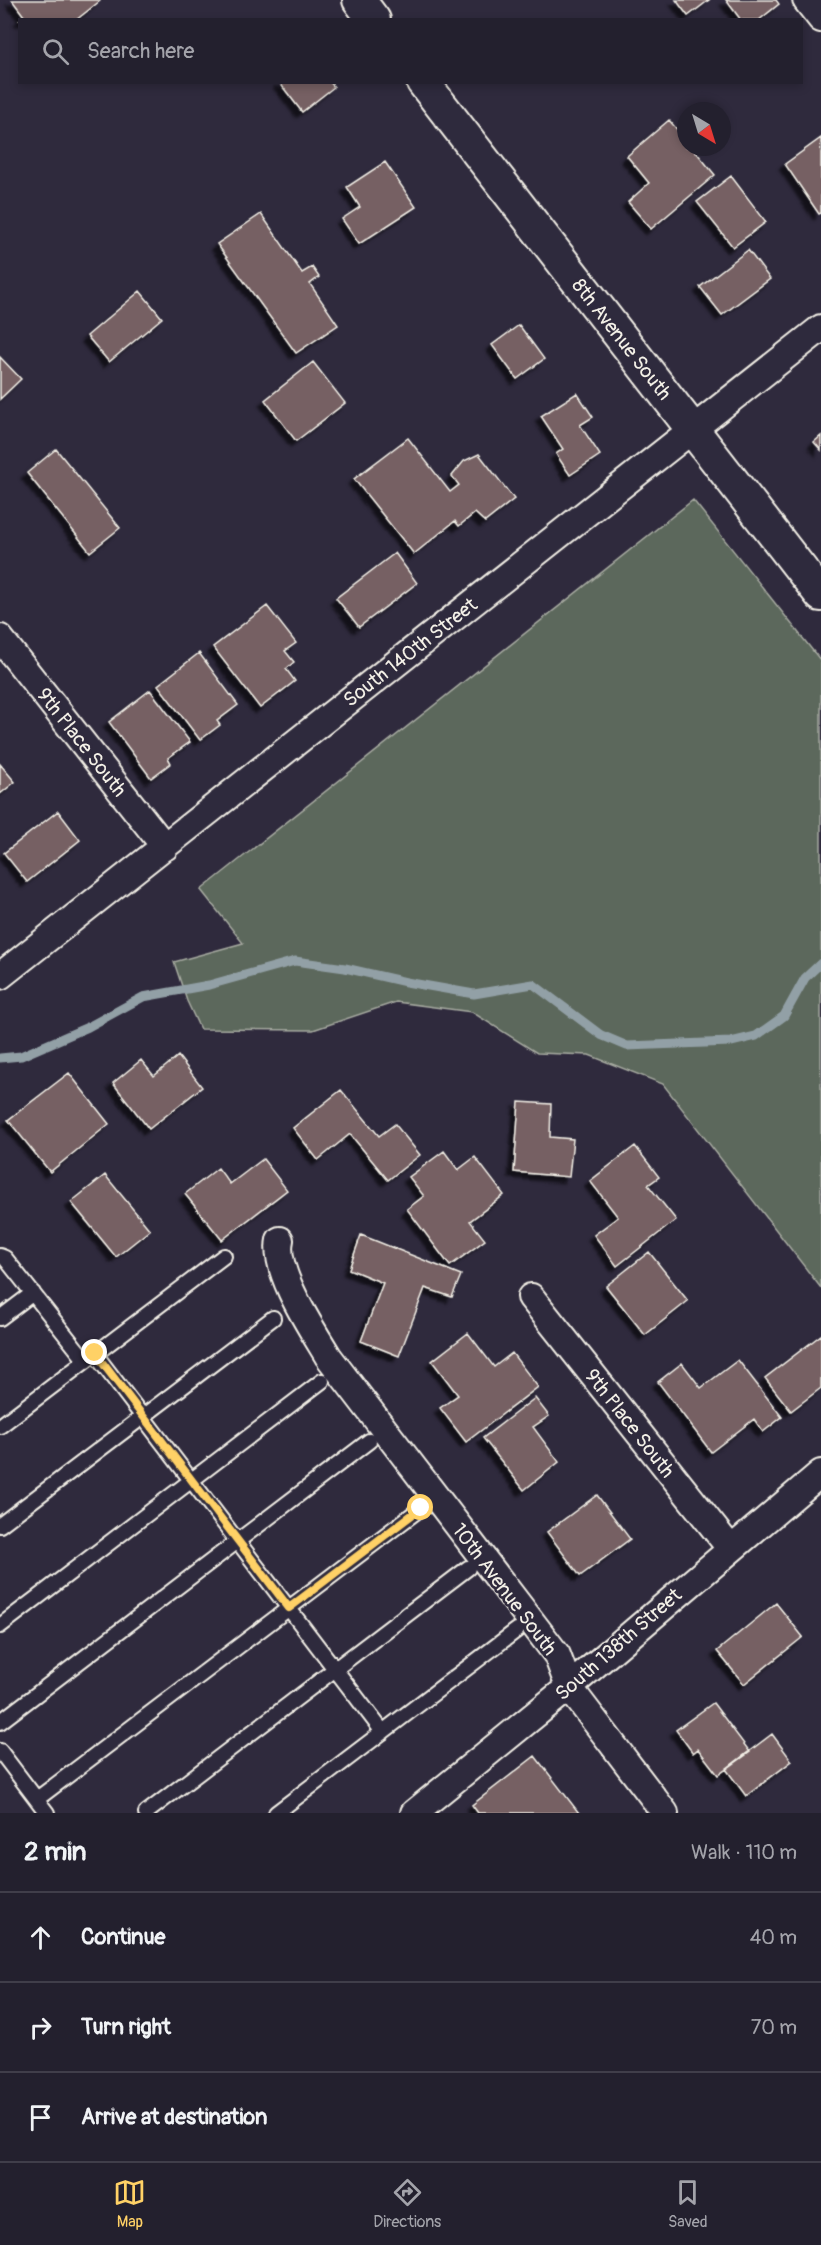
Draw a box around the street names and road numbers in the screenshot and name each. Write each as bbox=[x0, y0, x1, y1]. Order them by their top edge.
street label: 8th Avenue South bbox=[566, 273, 677, 405]
street label: South 140th Street bbox=[338, 592, 483, 713]
street label: 9th Place South bbox=[31, 683, 132, 802]
street label: 9th Place South bbox=[579, 1364, 680, 1483]
street label: 10th Avenue South bbox=[447, 1518, 562, 1660]
street label: South 138th Street bbox=[550, 1582, 687, 1706]

